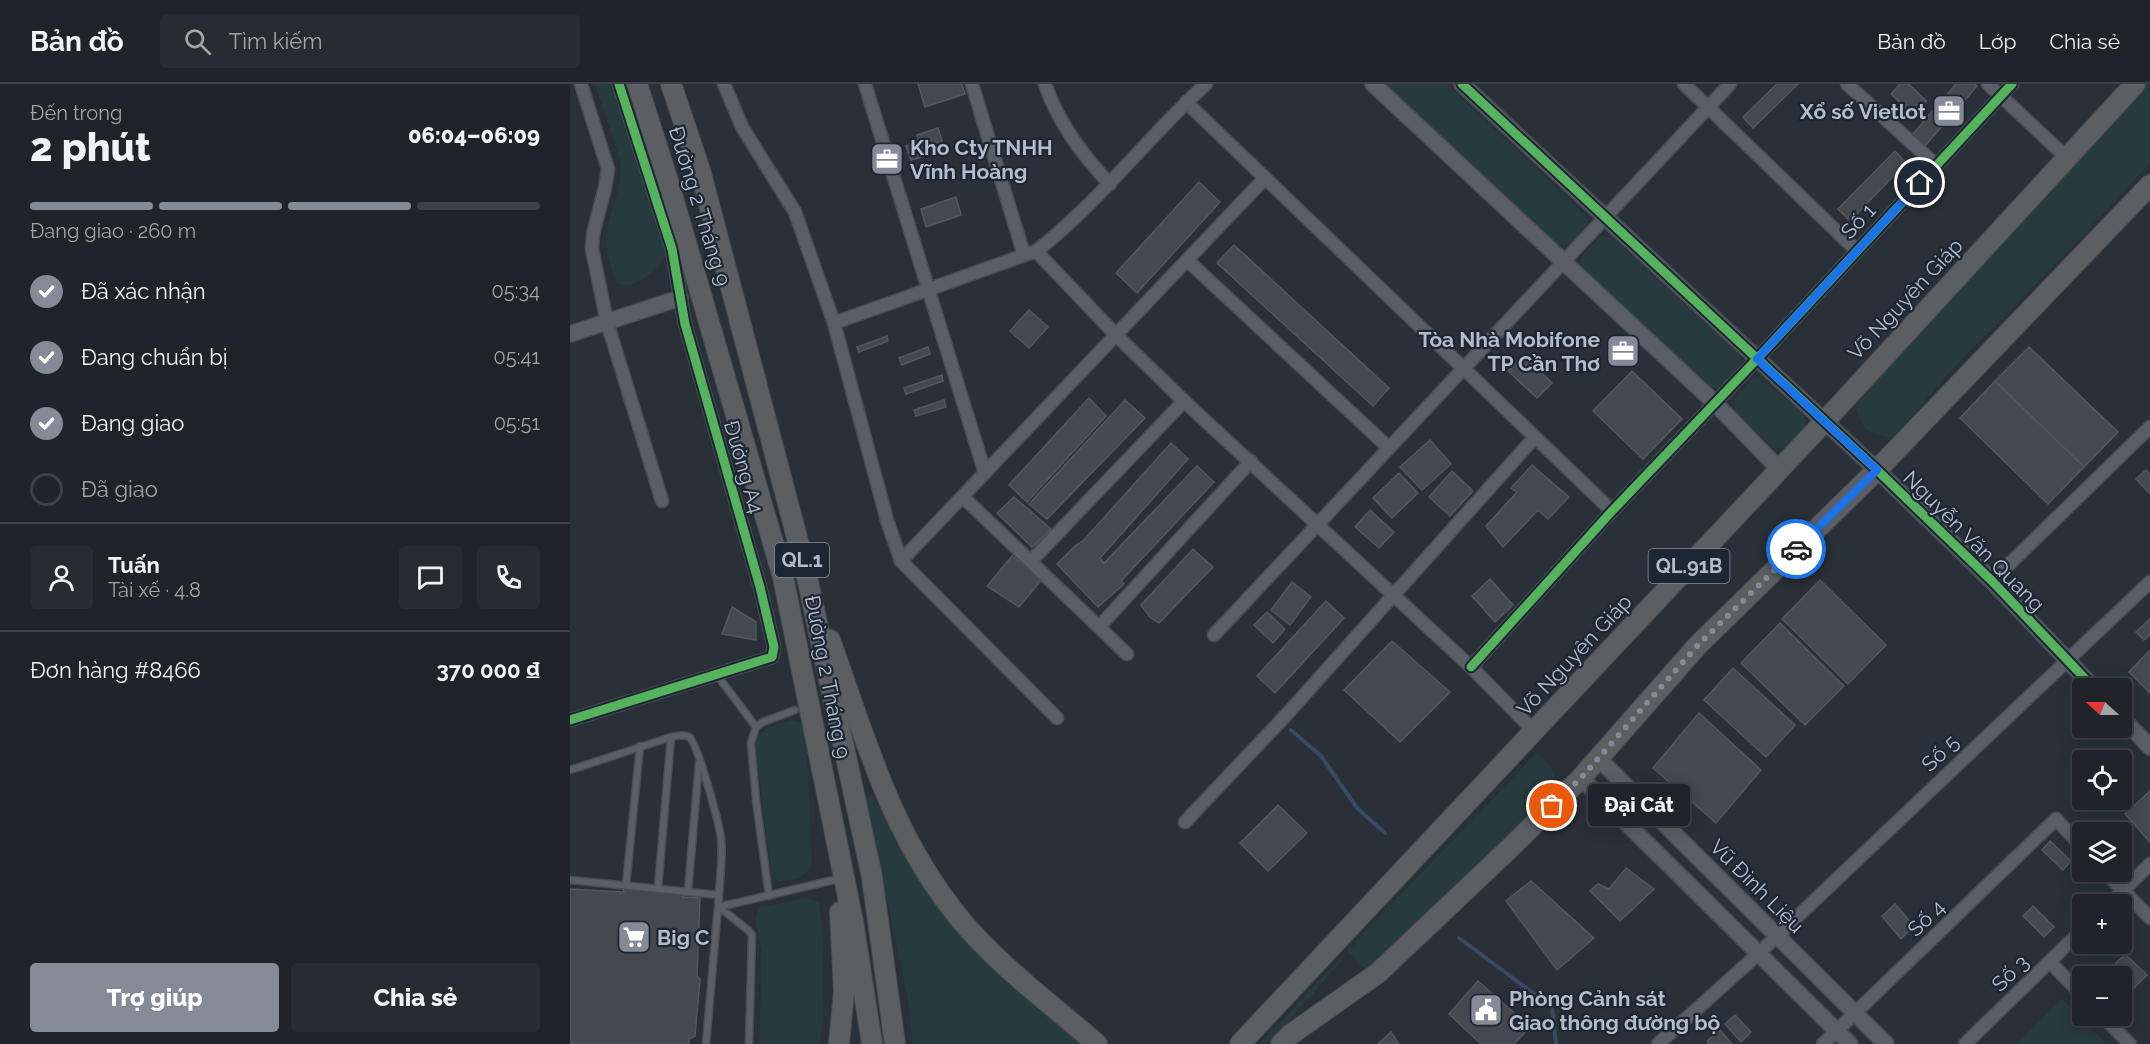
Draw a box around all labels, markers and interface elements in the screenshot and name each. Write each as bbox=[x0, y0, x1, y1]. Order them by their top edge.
search box bbox=[160, 14, 580, 68]
text: Bản đồ bbox=[30, 25, 124, 58]
icon: search bbox=[181, 25, 214, 58]
text: Tìm kiếm bbox=[229, 28, 322, 54]
text: Bản đồ bbox=[1877, 29, 1946, 54]
text: Lớp bbox=[1979, 29, 2017, 54]
text: Chia sẻ bbox=[2050, 29, 2120, 54]
office icon: Xổ số Vietlot bbox=[1931, 93, 1967, 129]
place label: Xổ số Vietlot bbox=[1799, 99, 1926, 124]
text: Đến trong bbox=[30, 101, 122, 125]
text: 06:04–06:09 bbox=[408, 122, 540, 148]
street label: Đường 2 Tháng 9 bbox=[664, 123, 736, 289]
text: 2 phút bbox=[30, 124, 151, 170]
place label: Kho Cty TNHH Vĩnh Hoàng bbox=[910, 135, 1053, 184]
office icon: Kho Cty TNHH Vĩnh Hoàng bbox=[869, 141, 905, 177]
pin bbox=[1894, 157, 1945, 208]
icon: home bbox=[1903, 166, 1936, 199]
street label: Số 1 bbox=[1835, 198, 1881, 244]
text: Đang giao · 260 m bbox=[30, 219, 196, 243]
street label: Võ Nguyên Giáp bbox=[1842, 233, 1968, 365]
icon: check bbox=[30, 275, 63, 308]
text: Đã xác nhận bbox=[81, 278, 206, 304]
text: 05:34 bbox=[492, 279, 540, 303]
place label: Tòa Nhà Mobifone TP Cần Thơ bbox=[1418, 327, 1600, 376]
office icon: Tòa Nhà Mobifone TP Cần Thơ bbox=[1605, 333, 1641, 369]
icon: check bbox=[30, 341, 63, 374]
text: Đang chuẩn bị bbox=[81, 344, 228, 370]
text: 05:41 bbox=[494, 345, 540, 369]
icon: check bbox=[30, 407, 63, 440]
text: Đang giao bbox=[81, 410, 184, 436]
text: 05:51 bbox=[494, 411, 540, 435]
street label: Đường A4 bbox=[719, 418, 769, 516]
street label: Nguyễn Văn Quang bbox=[1898, 465, 2050, 617]
text: Đã giao bbox=[81, 476, 158, 502]
courier bbox=[1766, 519, 1826, 579]
icon: car bbox=[1780, 533, 1813, 566]
road number: QL.1 bbox=[775, 543, 829, 577]
button: person bbox=[30, 546, 93, 609]
button: chat bbox=[399, 546, 462, 609]
button: phone bbox=[477, 546, 540, 609]
road number: QL.91B bbox=[1648, 549, 1730, 583]
text: Tuấn bbox=[108, 552, 160, 578]
text: Tài xế · 4.8 bbox=[108, 578, 201, 602]
street label: Võ Nguyên Giáp bbox=[1511, 589, 1637, 721]
street label: Đường 2 Tháng 9 bbox=[800, 593, 856, 761]
text: Đơn hàng #8466 bbox=[30, 657, 201, 683]
text: 370 000 ₫ bbox=[437, 657, 540, 683]
north arrow bbox=[2072, 678, 2132, 738]
map controls bbox=[2072, 678, 2132, 1026]
street label: Số 5 bbox=[1916, 729, 1964, 777]
button: locate bbox=[2072, 750, 2132, 810]
pin bbox=[1526, 780, 1577, 831]
callout: Đại Cát bbox=[1588, 785, 1690, 827]
icon: bag bbox=[1535, 789, 1568, 822]
text: Đại Cát bbox=[1604, 793, 1674, 817]
button: layers bbox=[2072, 822, 2132, 882]
street label: Vũ Đình Liệu bbox=[1705, 834, 1809, 938]
street label: Số 4 bbox=[1902, 894, 1950, 942]
button: + bbox=[2072, 894, 2132, 954]
supermarket icon: Big C bbox=[616, 919, 652, 955]
place label: Big C bbox=[657, 925, 709, 950]
street label: Số 3 bbox=[1986, 949, 2034, 997]
button: Trợ giúp bbox=[30, 963, 279, 1032]
button: Chia sẻ bbox=[291, 963, 540, 1032]
button: − bbox=[2072, 966, 2132, 1026]
place label: Phòng Cảnh sát Giao thông đường bộ bbox=[1509, 986, 1721, 1035]
public building icon: Phòng Cảnh sát Giao thông đường bộ bbox=[1468, 992, 1504, 1028]

